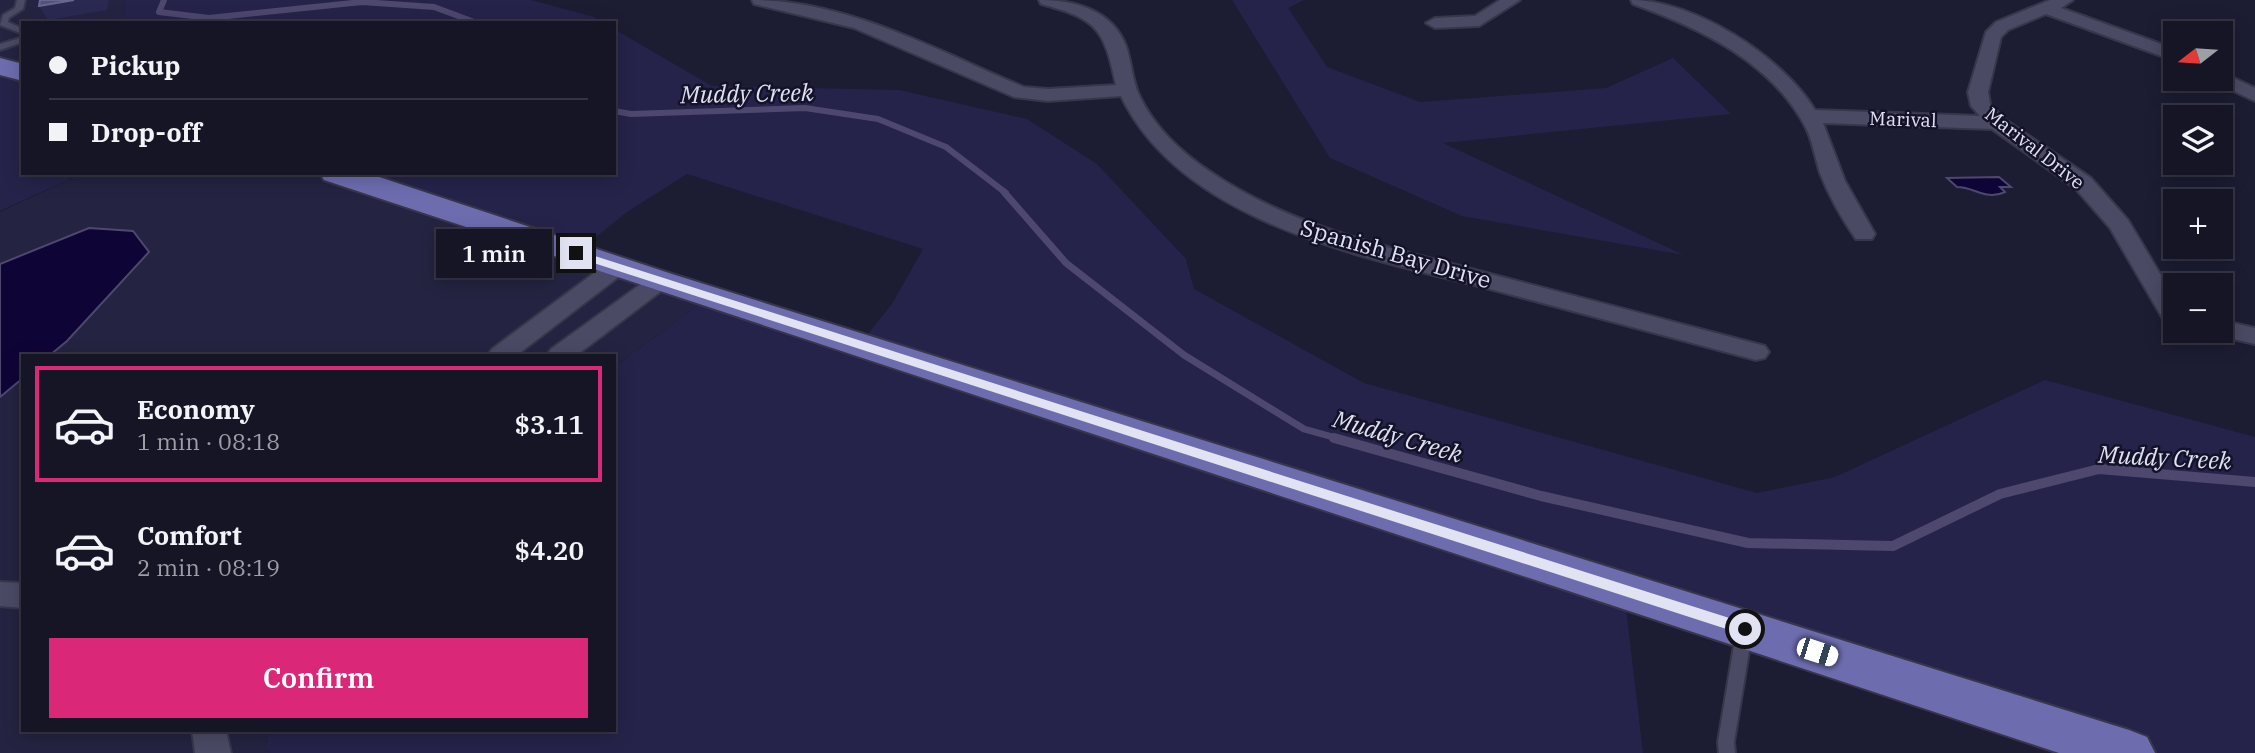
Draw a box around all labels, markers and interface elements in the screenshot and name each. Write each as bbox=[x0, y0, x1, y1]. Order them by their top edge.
north arrow bbox=[2163, 21, 2233, 91]
map controls bbox=[2163, 21, 2233, 343]
text: Pickup bbox=[91, 48, 181, 82]
water label: Muddy Creek bbox=[679, 76, 814, 110]
street label: Marival Drive bbox=[1980, 102, 2090, 194]
button: layers bbox=[2163, 105, 2233, 175]
street label: Marival bbox=[1869, 106, 1937, 132]
text: Drop-off bbox=[91, 115, 202, 149]
button: + bbox=[2163, 189, 2233, 259]
street label: Spanish Bay Drive bbox=[1297, 211, 1495, 295]
callout: 1 min bbox=[436, 229, 552, 278]
route end bbox=[560, 237, 592, 269]
text: 1 min bbox=[462, 238, 526, 268]
button: − bbox=[2163, 273, 2233, 343]
text: Economy bbox=[137, 392, 255, 426]
icon: car bbox=[53, 393, 116, 456]
water label: Muddy Creek bbox=[1329, 402, 1467, 470]
text: $3.11 bbox=[515, 407, 584, 441]
text: 1 min · 08:18 bbox=[137, 426, 280, 456]
water label: Muddy Creek bbox=[2097, 437, 2233, 476]
text: Comfort bbox=[137, 518, 242, 552]
icon: car bbox=[53, 519, 116, 582]
text: $4.20 bbox=[515, 533, 584, 567]
text: 2 min · 08:19 bbox=[137, 552, 280, 582]
route start bbox=[1729, 613, 1761, 645]
car bbox=[1794, 636, 1841, 668]
button: Confirm bbox=[49, 638, 588, 718]

